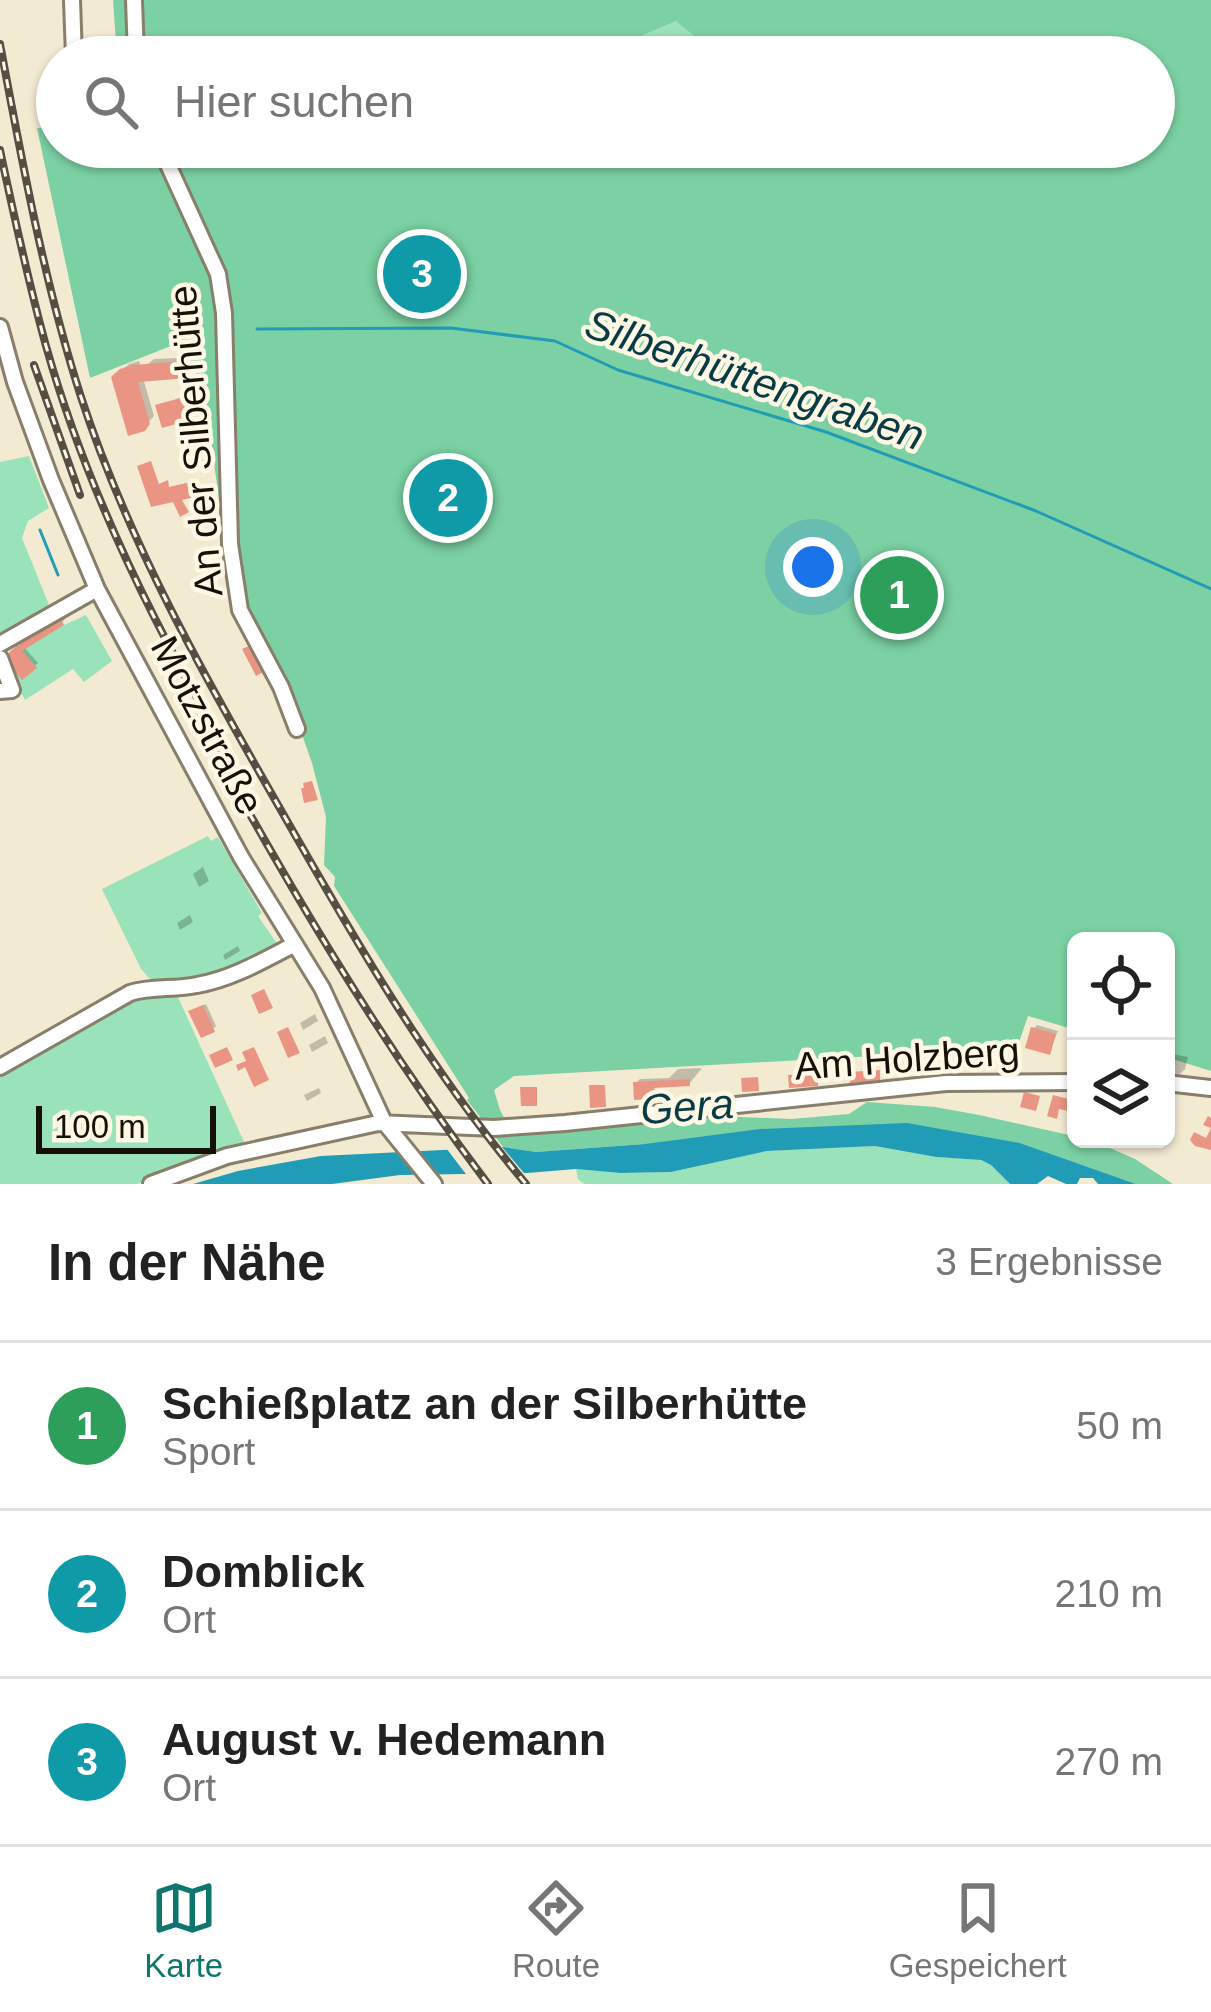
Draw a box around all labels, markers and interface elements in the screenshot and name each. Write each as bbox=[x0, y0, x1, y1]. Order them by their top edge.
search box bbox=[36, 36, 1175, 168]
icon: search bbox=[78, 69, 144, 135]
text: Hier suchen bbox=[174, 76, 414, 127]
pin: 3 bbox=[383, 229, 461, 319]
street label: An der Silberhütte bbox=[160, 284, 231, 598]
water label: Silberhüttengraben bbox=[579, 299, 930, 459]
pin: 2 bbox=[409, 453, 487, 543]
your location bbox=[783, 537, 843, 597]
pin: 1 bbox=[860, 550, 938, 640]
street label: Motzstraße bbox=[143, 629, 272, 821]
map controls bbox=[1067, 932, 1175, 1148]
button: locate bbox=[1067, 932, 1175, 1040]
street label: Am Holzberg bbox=[793, 1029, 1021, 1088]
button: layers bbox=[1067, 1040, 1175, 1148]
water label: Gera bbox=[639, 1080, 735, 1133]
scale bar bbox=[36, 1100, 216, 1153]
text: 100 m bbox=[54, 1108, 146, 1145]
text: In der Nähe bbox=[48, 1234, 326, 1291]
text: 3 Ergebnisse bbox=[935, 1240, 1163, 1283]
text: Schießplatz an der Silberhütte bbox=[162, 1378, 807, 1429]
text: 1 bbox=[76, 1404, 98, 1447]
text: 50 m bbox=[1076, 1404, 1163, 1447]
text: Sport bbox=[162, 1430, 255, 1473]
text: Domblick bbox=[162, 1546, 365, 1597]
text: 2 bbox=[76, 1572, 98, 1615]
text: 210 m bbox=[1055, 1572, 1163, 1615]
text: Ort bbox=[162, 1598, 216, 1641]
text: August v. Hedemann bbox=[162, 1714, 606, 1765]
text: 3 bbox=[76, 1740, 98, 1783]
text: 270 m bbox=[1055, 1740, 1163, 1783]
text: Ort bbox=[162, 1766, 216, 1809]
tab: Karte bbox=[144, 1875, 223, 1985]
tab: Route bbox=[512, 1875, 600, 1985]
tab: Gespeichert bbox=[889, 1875, 1067, 1985]

